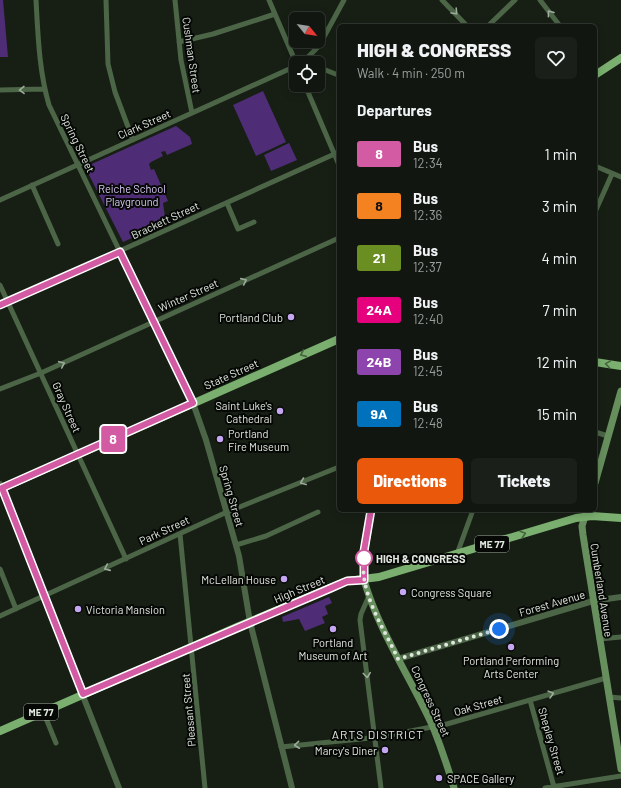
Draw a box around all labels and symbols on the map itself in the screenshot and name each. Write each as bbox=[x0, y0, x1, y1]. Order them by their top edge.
one-way arrow bbox=[450, 8, 457, 15]
one-way arrow bbox=[547, 10, 555, 17]
north arrow bbox=[289, 12, 325, 48]
street label: Cushman Street bbox=[180, 16, 204, 94]
one-way arrow bbox=[19, 85, 25, 94]
street label: Clark Street bbox=[116, 107, 172, 141]
street label: Spring Street bbox=[58, 112, 98, 174]
park label: Reiche School Playground bbox=[98, 182, 166, 208]
street label: Brackett Street bbox=[129, 199, 201, 241]
street label: Winter Street bbox=[156, 276, 220, 314]
one-way arrow bbox=[239, 278, 247, 286]
place label: Portland Club bbox=[219, 311, 283, 324]
marker: Portland Club bbox=[286, 312, 296, 322]
one-way arrow bbox=[300, 349, 308, 357]
street label: State Street bbox=[202, 356, 260, 392]
one-way arrow bbox=[605, 360, 611, 369]
one-way arrow bbox=[57, 361, 65, 369]
street label: Gray Street bbox=[50, 380, 84, 434]
place label: Saint Luke's Cathedral bbox=[215, 399, 272, 425]
marker: Saint Luke's Cathedral bbox=[275, 406, 285, 416]
line badge: 8 bbox=[100, 426, 126, 452]
place label: Portland Fire Museum bbox=[228, 427, 289, 453]
marker: Portland Fire Museum bbox=[215, 434, 225, 444]
street label: Spring Street bbox=[217, 464, 247, 528]
one-way arrow bbox=[299, 477, 306, 485]
street label: Park Street bbox=[137, 513, 191, 547]
one-way arrow bbox=[519, 530, 526, 539]
road number: ME 77 bbox=[475, 536, 509, 552]
street label: Cumberland Avenue bbox=[588, 542, 616, 638]
marker: HIGH & CONGRESS bbox=[355, 549, 373, 567]
place label: HIGH & CONGRESS bbox=[376, 552, 466, 565]
one-way arrow bbox=[104, 563, 111, 571]
street label: High Street bbox=[272, 572, 326, 606]
place label: McLellan House bbox=[201, 573, 276, 586]
marker: McLellan House bbox=[279, 574, 289, 584]
place label: Congress Square bbox=[411, 586, 492, 599]
marker: Congress Square bbox=[398, 587, 408, 597]
street label: Forest Avenue bbox=[518, 587, 587, 619]
place label: Victoria Mansion bbox=[86, 603, 165, 616]
marker: Victoria Mansion bbox=[73, 604, 83, 614]
your location bbox=[489, 619, 509, 639]
marker: Portland Museum of Art bbox=[328, 624, 338, 634]
place label: Portland Museum of Art bbox=[299, 636, 368, 662]
marker: Portland Performing Arts Center bbox=[506, 642, 516, 652]
place label: Portland Performing Arts Center bbox=[463, 654, 559, 680]
street label: Congress Street bbox=[409, 663, 453, 739]
one-way arrow bbox=[362, 672, 371, 678]
street label: Pleasant Street bbox=[178, 673, 198, 747]
one-way arrow bbox=[548, 691, 554, 699]
street label: Oak Street bbox=[452, 692, 504, 718]
road number: ME 77 bbox=[24, 704, 58, 720]
street label: Shepley Street bbox=[536, 706, 568, 776]
district label: ARTS DISTRICT bbox=[332, 727, 424, 741]
one-way arrow bbox=[294, 740, 300, 749]
place label: Marcy's Diner bbox=[315, 744, 377, 757]
marker: Marcy's Diner bbox=[380, 745, 390, 755]
place label: SPACE Gallery bbox=[447, 772, 514, 785]
marker: SPACE Gallery bbox=[434, 773, 444, 783]

